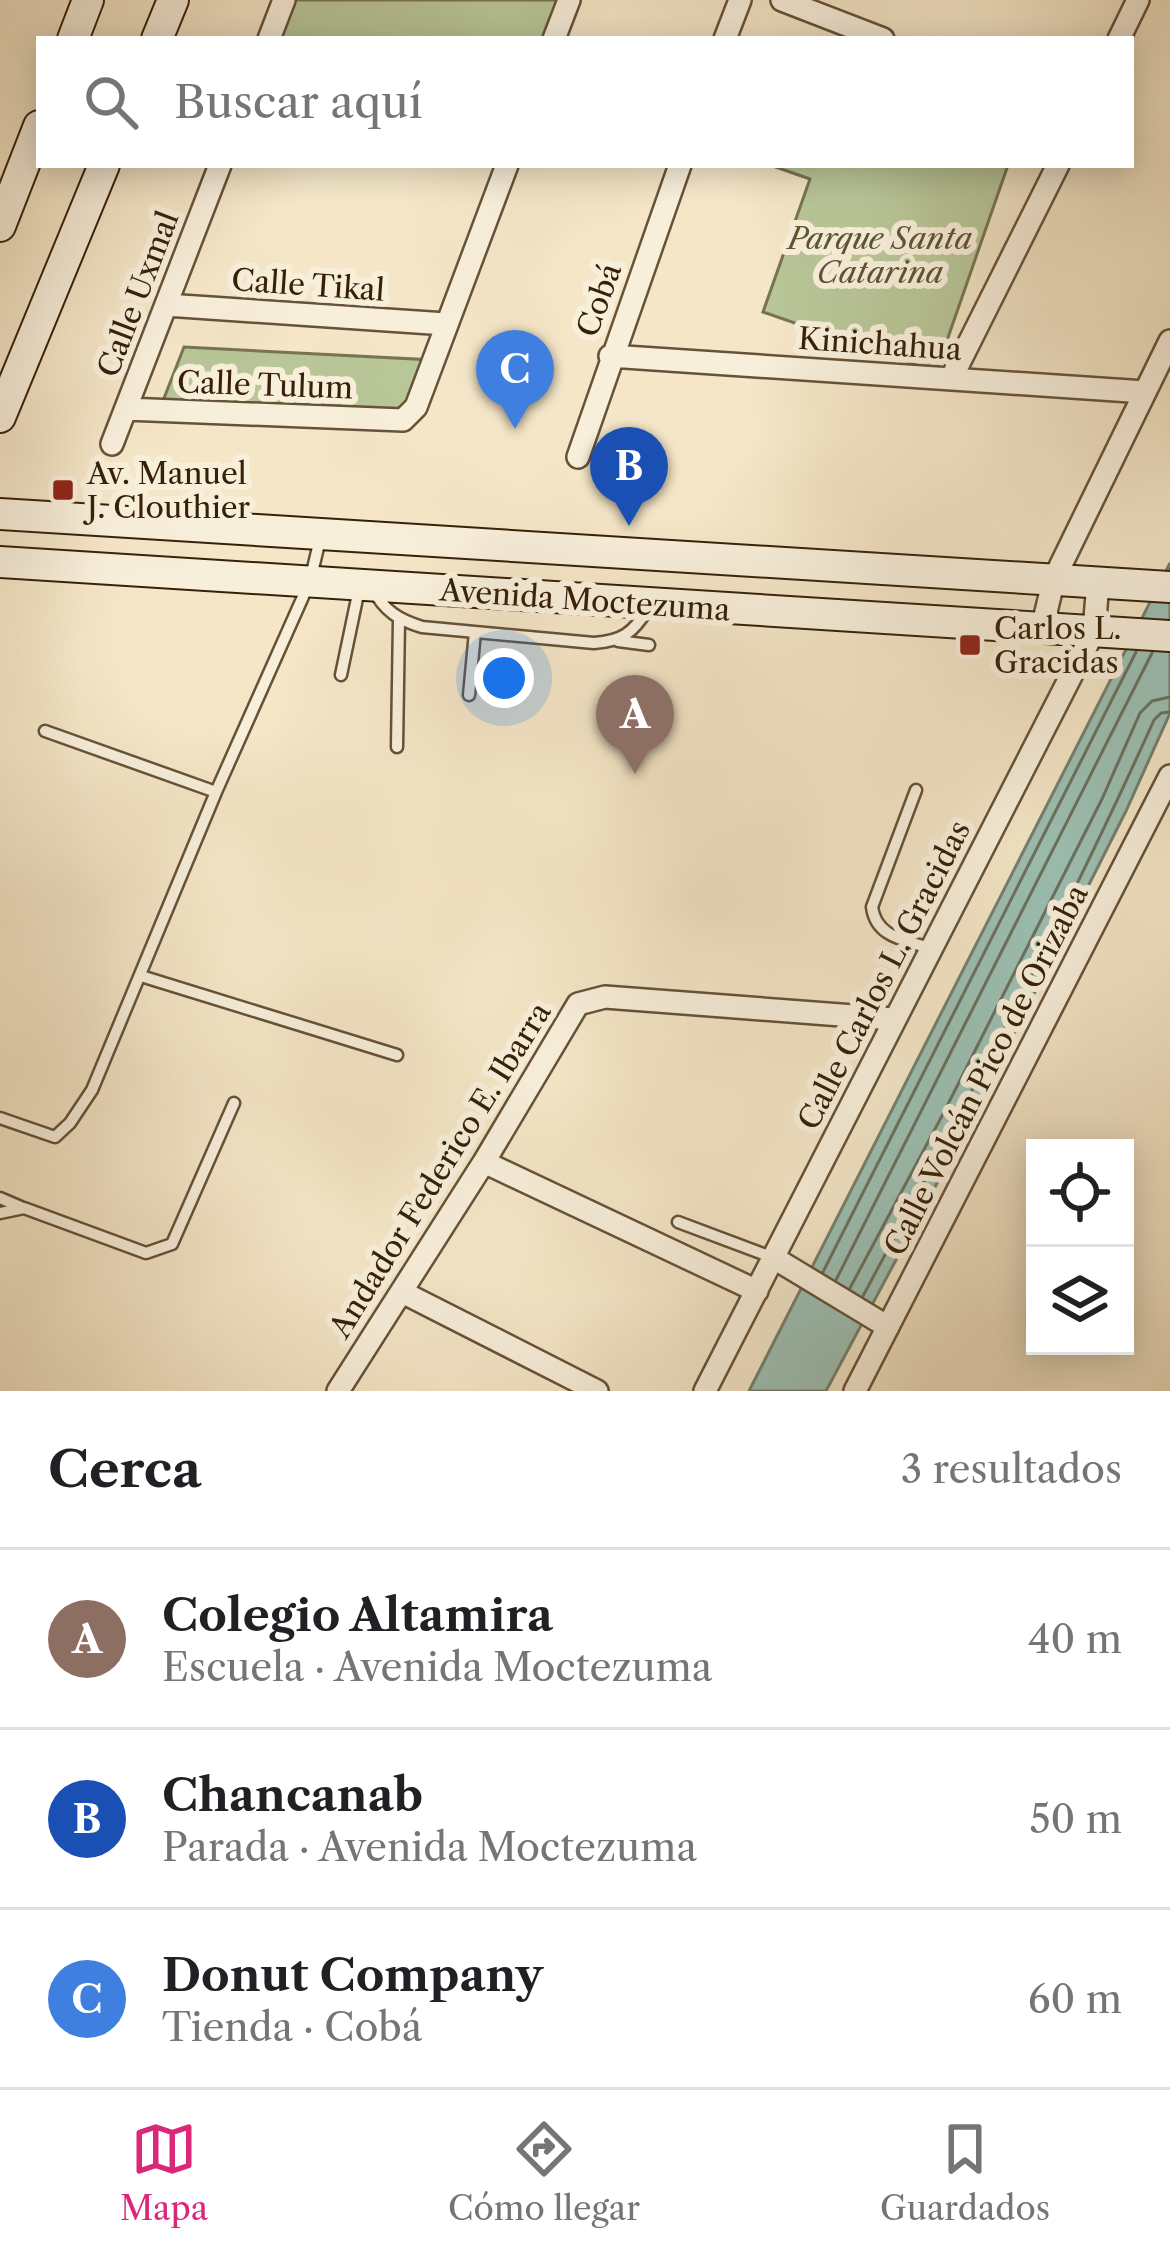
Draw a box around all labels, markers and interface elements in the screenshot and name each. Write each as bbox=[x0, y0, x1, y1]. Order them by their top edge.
search box bbox=[36, 36, 1134, 168]
icon: search bbox=[78, 69, 144, 135]
text: Buscar aquí bbox=[174, 74, 423, 130]
street label: Calle Uxmal bbox=[89, 206, 187, 382]
park label: Parque Santa Catarina bbox=[786, 220, 972, 291]
street label: Cobá bbox=[569, 258, 629, 342]
street label: Calle Tikal bbox=[230, 261, 386, 309]
street label: Kinichahua bbox=[797, 320, 963, 368]
pin: C bbox=[476, 330, 554, 429]
street label: Calle Tulum bbox=[176, 363, 354, 407]
pin: B bbox=[590, 427, 668, 526]
place label: Av. Manuel J. Clouthier bbox=[83, 455, 251, 526]
marker: Av. Manuel J. Clouthier bbox=[50, 477, 76, 503]
street label: Avenida Moctezuma bbox=[438, 571, 732, 629]
place label: Carlos L. Gracidas bbox=[994, 610, 1121, 681]
marker: Carlos L. Gracidas bbox=[957, 632, 983, 658]
your location bbox=[474, 648, 534, 708]
pin: A bbox=[596, 675, 674, 774]
street label: Calle Carlos L. Gracidas bbox=[790, 814, 978, 1136]
street label: Calle Volcán Pico de Orizaba bbox=[876, 878, 1096, 1262]
street label: Andador Federico E. Ibarra bbox=[321, 995, 559, 1345]
map controls bbox=[1026, 1139, 1134, 1355]
button: locate bbox=[1026, 1139, 1134, 1247]
button: layers bbox=[1026, 1247, 1134, 1355]
text: Cerca bbox=[48, 1438, 202, 1500]
text: 3 resultados bbox=[901, 1445, 1122, 1493]
text: Colegio Altamira bbox=[162, 1587, 553, 1643]
text: A bbox=[72, 1615, 102, 1663]
text: 40 m bbox=[1028, 1615, 1122, 1663]
text: Escuela · Avenida Moctezuma bbox=[162, 1643, 712, 1691]
text: Chancanab bbox=[162, 1767, 423, 1823]
text: B bbox=[73, 1795, 102, 1843]
text: 50 m bbox=[1029, 1795, 1122, 1843]
text: Parada · Avenida Moctezuma bbox=[162, 1823, 697, 1871]
text: Donut Company bbox=[162, 1947, 543, 2003]
text: C bbox=[71, 1975, 103, 2023]
text: 60 m bbox=[1028, 1975, 1122, 2023]
text: Tienda · Cobá bbox=[162, 2003, 422, 2051]
tab: Mapa bbox=[120, 2116, 208, 2229]
tab: Cómo llegar bbox=[448, 2116, 640, 2229]
tab: Guardados bbox=[880, 2116, 1050, 2229]

